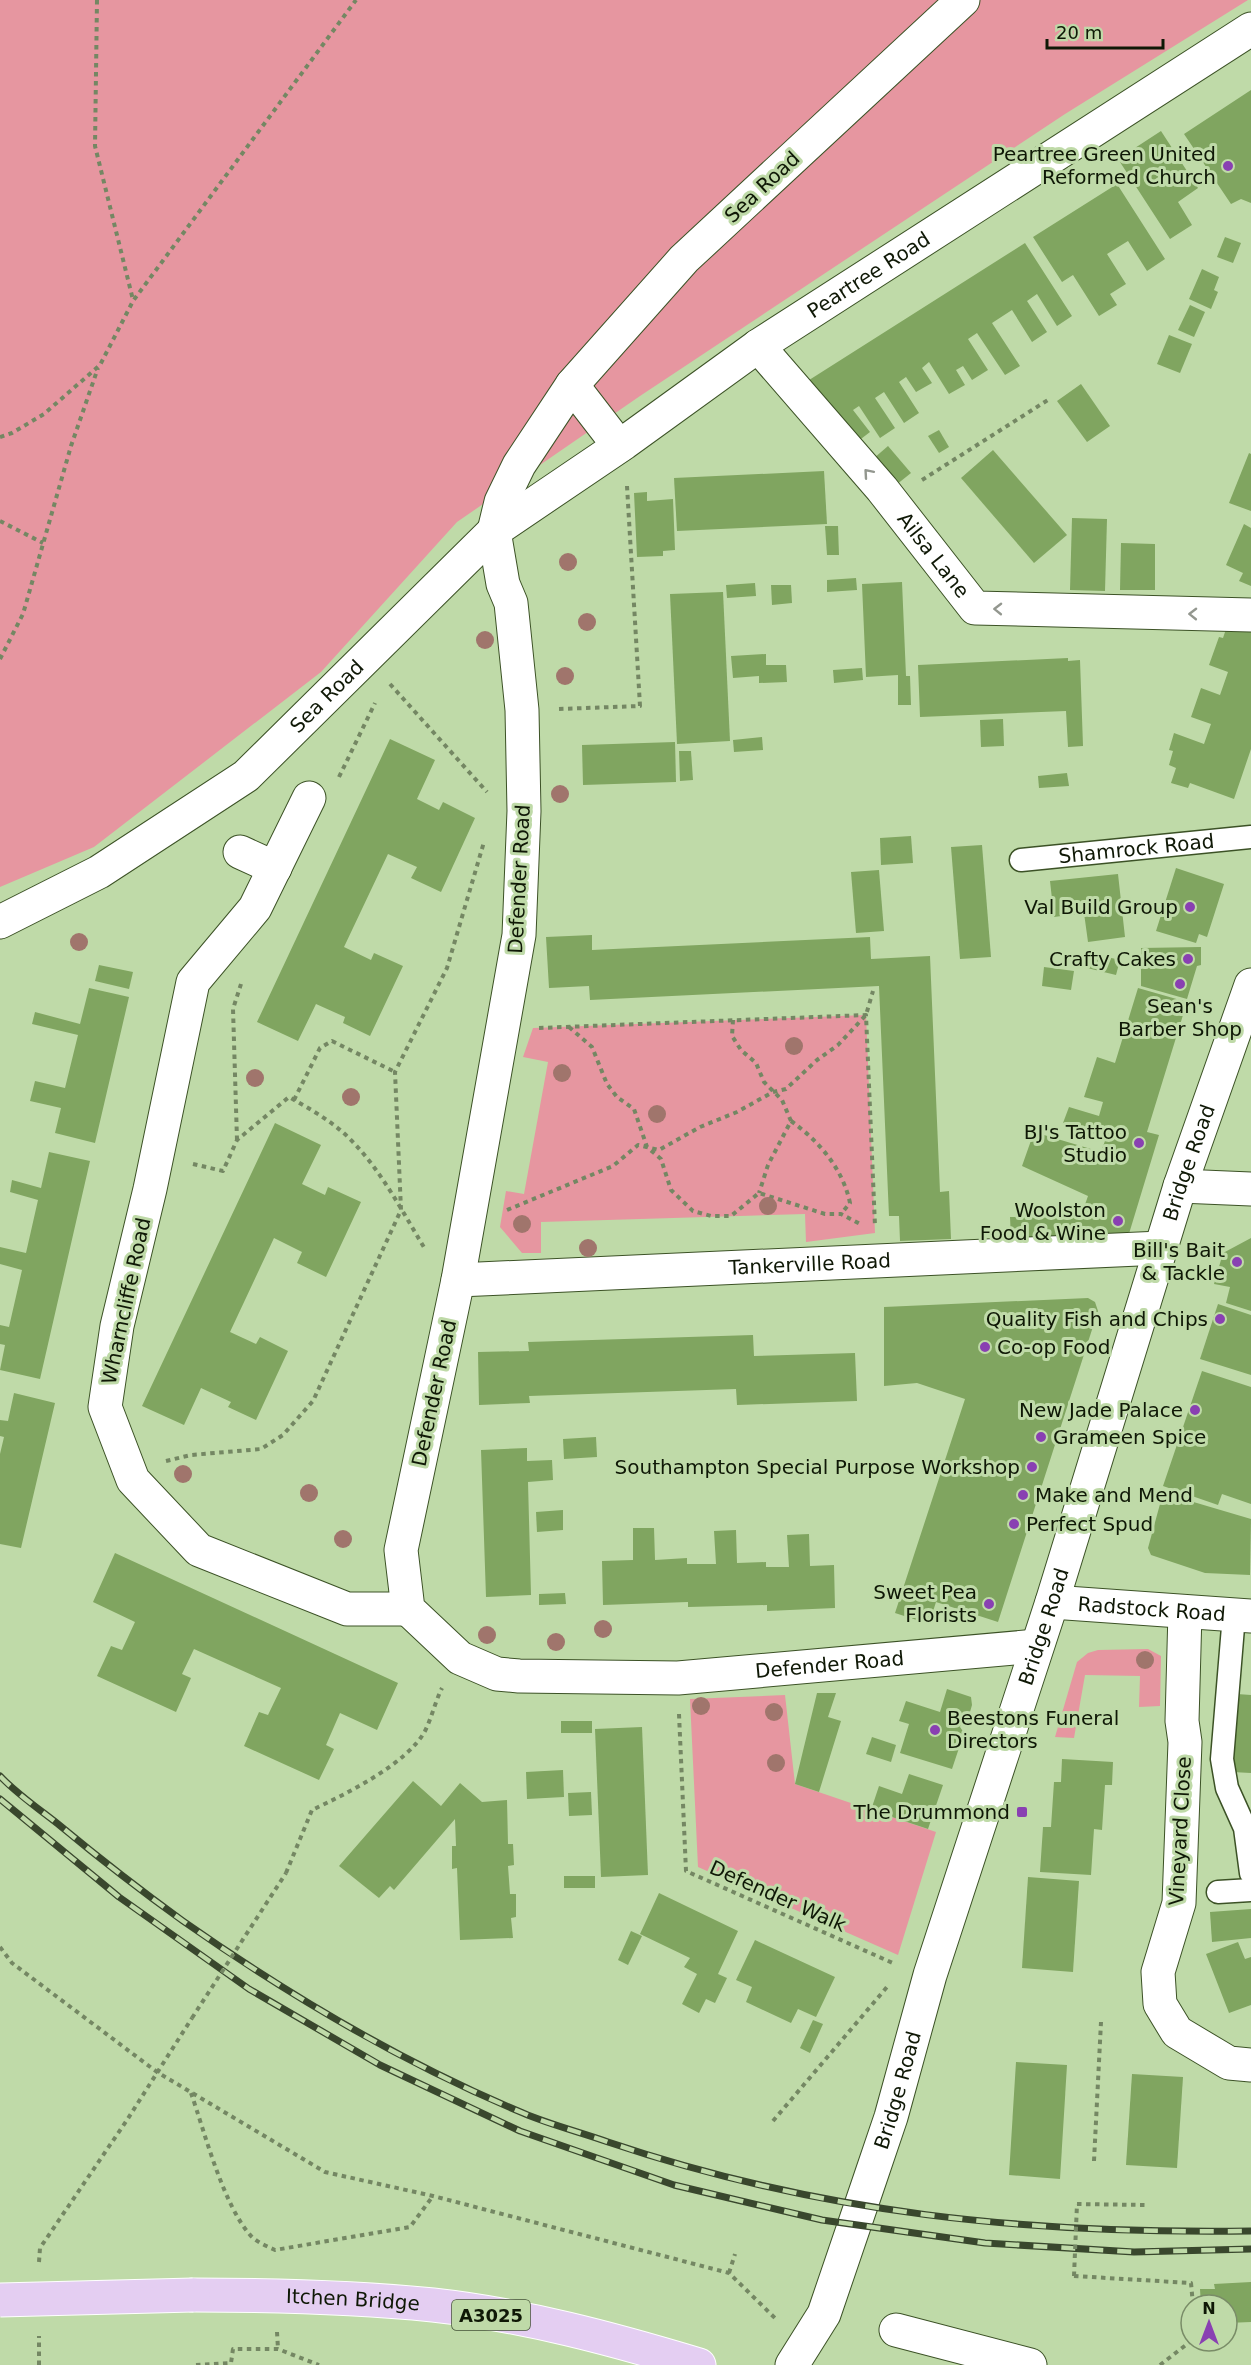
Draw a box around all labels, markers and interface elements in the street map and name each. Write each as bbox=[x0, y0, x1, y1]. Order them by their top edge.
scale bar bbox=[1047, 12, 1162, 50]
text: 20 m bbox=[1056, 22, 1102, 43]
place label: Peartree Green United Reformed Church bbox=[993, 142, 1216, 189]
street label: Sea Road bbox=[720, 146, 804, 228]
marker: Peartree Green United Reformed Church bbox=[1221, 159, 1235, 173]
street label: Peartree Road bbox=[803, 227, 934, 323]
one-way arrow bbox=[864, 469, 875, 480]
street label: Ailsa Lane bbox=[893, 507, 975, 603]
one-way arrow bbox=[993, 603, 1002, 615]
one-way arrow bbox=[1188, 608, 1197, 620]
street label: Sea Road bbox=[285, 655, 369, 738]
street label: Defender Road bbox=[503, 804, 535, 954]
street label: Shamrock Road bbox=[1057, 829, 1215, 868]
place label: Val Build Group bbox=[1024, 895, 1178, 919]
marker: Val Build Group bbox=[1183, 900, 1197, 914]
place label: Crafty Cakes bbox=[1049, 947, 1176, 971]
marker: Crafty Cakes bbox=[1181, 952, 1195, 966]
marker: Sean's Barber Shop bbox=[1173, 977, 1187, 991]
place label: Sean's Barber Shop bbox=[1118, 994, 1242, 1041]
street label: Bridge Road bbox=[1158, 1101, 1220, 1224]
place label: BJ's Tattoo Studio bbox=[1024, 1120, 1127, 1167]
marker: BJ's Tattoo Studio bbox=[1132, 1136, 1146, 1150]
place label: Woolston Food & Wine bbox=[980, 1198, 1106, 1245]
marker: Woolston Food & Wine bbox=[1111, 1214, 1125, 1228]
street label: Wharncliffe Road bbox=[97, 1215, 155, 1387]
place label: Bill's Bait & Tackle bbox=[1133, 1238, 1225, 1285]
street label: Tankerville Road bbox=[727, 1248, 891, 1280]
marker: Bill's Bait & Tackle bbox=[1230, 1255, 1244, 1269]
place label: Quality Fish and Chips bbox=[986, 1307, 1208, 1331]
marker: Quality Fish and Chips bbox=[1213, 1312, 1227, 1326]
street label: Defender Road bbox=[407, 1317, 461, 1469]
place label: Co-op Food bbox=[997, 1335, 1110, 1359]
marker: Co-op Food bbox=[978, 1340, 992, 1354]
place label: New Jade Palace bbox=[1019, 1398, 1183, 1422]
marker: New Jade Palace bbox=[1188, 1403, 1202, 1417]
place label: Grameen Spice bbox=[1053, 1425, 1206, 1449]
marker: Grameen Spice bbox=[1034, 1430, 1048, 1444]
place label: Southampton Special Purpose Workshop bbox=[615, 1455, 1020, 1479]
marker: Southampton Special Purpose Workshop bbox=[1025, 1460, 1039, 1474]
place label: Make and Mend bbox=[1035, 1483, 1193, 1507]
marker: Make and Mend bbox=[1016, 1488, 1030, 1502]
place label: Perfect Spud bbox=[1026, 1512, 1153, 1536]
marker: Perfect Spud bbox=[1007, 1517, 1021, 1531]
street label: Bridge Road bbox=[1014, 1565, 1074, 1688]
place label: Sweet Pea Florists bbox=[873, 1580, 977, 1627]
street label: Radstock Road bbox=[1077, 1592, 1226, 1626]
marker: Sweet Pea Florists bbox=[982, 1597, 996, 1611]
street label: Defender Road bbox=[754, 1646, 905, 1683]
place label: Beestons Funeral Directors bbox=[947, 1706, 1119, 1753]
marker: Beestons Funeral Directors bbox=[928, 1723, 942, 1737]
street label: Vineyard Close bbox=[1164, 1756, 1196, 1906]
place label: The Drummond bbox=[853, 1800, 1010, 1824]
marker: The Drummond bbox=[1015, 1805, 1029, 1819]
street label: Defender Walk bbox=[706, 1855, 850, 1937]
street label: Bridge Road bbox=[869, 2028, 926, 2152]
street label: Itchen Bridge bbox=[286, 2284, 421, 2316]
north arrow bbox=[1179, 2293, 1239, 2353]
text: N bbox=[1202, 2299, 1216, 2318]
road number: A3025 bbox=[452, 2300, 530, 2330]

